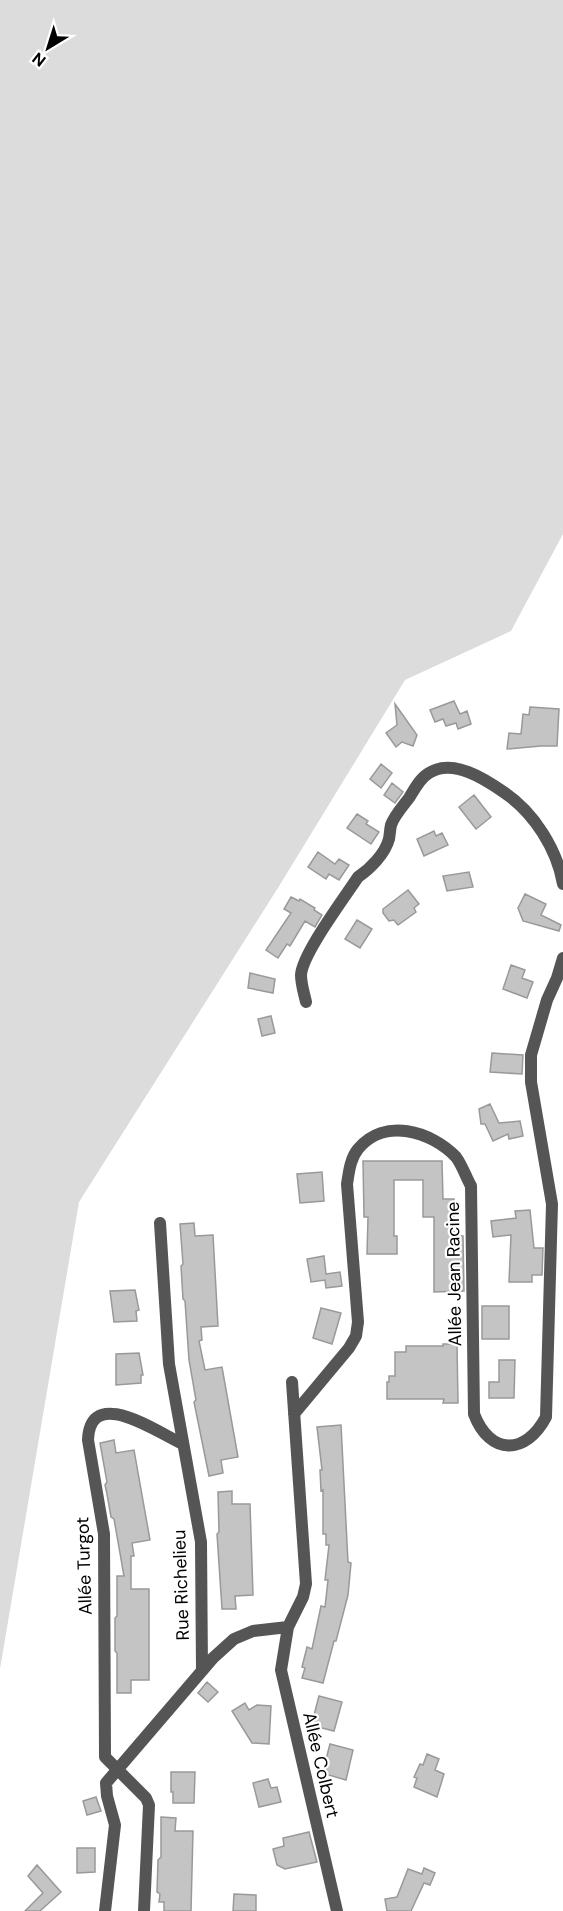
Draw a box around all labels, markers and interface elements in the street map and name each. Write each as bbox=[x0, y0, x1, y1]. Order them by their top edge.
north arrow bbox=[18, 18, 78, 78]
text: N bbox=[28, 48, 50, 71]
street label: Allée Jean Racine bbox=[441, 1201, 467, 1347]
street label: Allée Turgot bbox=[70, 1516, 98, 1616]
street label: Rue Richelieu bbox=[167, 1529, 195, 1641]
street label: Allée Colbert bbox=[297, 1710, 345, 1820]

